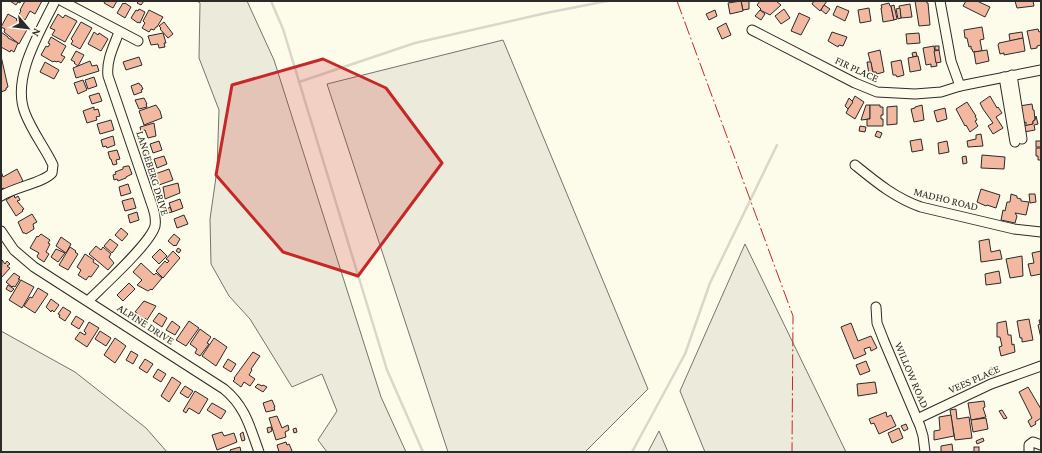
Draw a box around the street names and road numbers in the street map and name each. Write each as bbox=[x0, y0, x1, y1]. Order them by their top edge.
street label: FIR PLACE bbox=[833, 54, 881, 84]
street label: LANGEBERG DRIVE bbox=[134, 129, 172, 217]
street label: MADHO ROAD bbox=[912, 185, 980, 213]
street label: ALPINE DRIVE bbox=[116, 301, 176, 347]
street label: WILLOW ROAD bbox=[893, 340, 931, 410]
street label: VEES PLACE bbox=[946, 362, 1002, 396]

